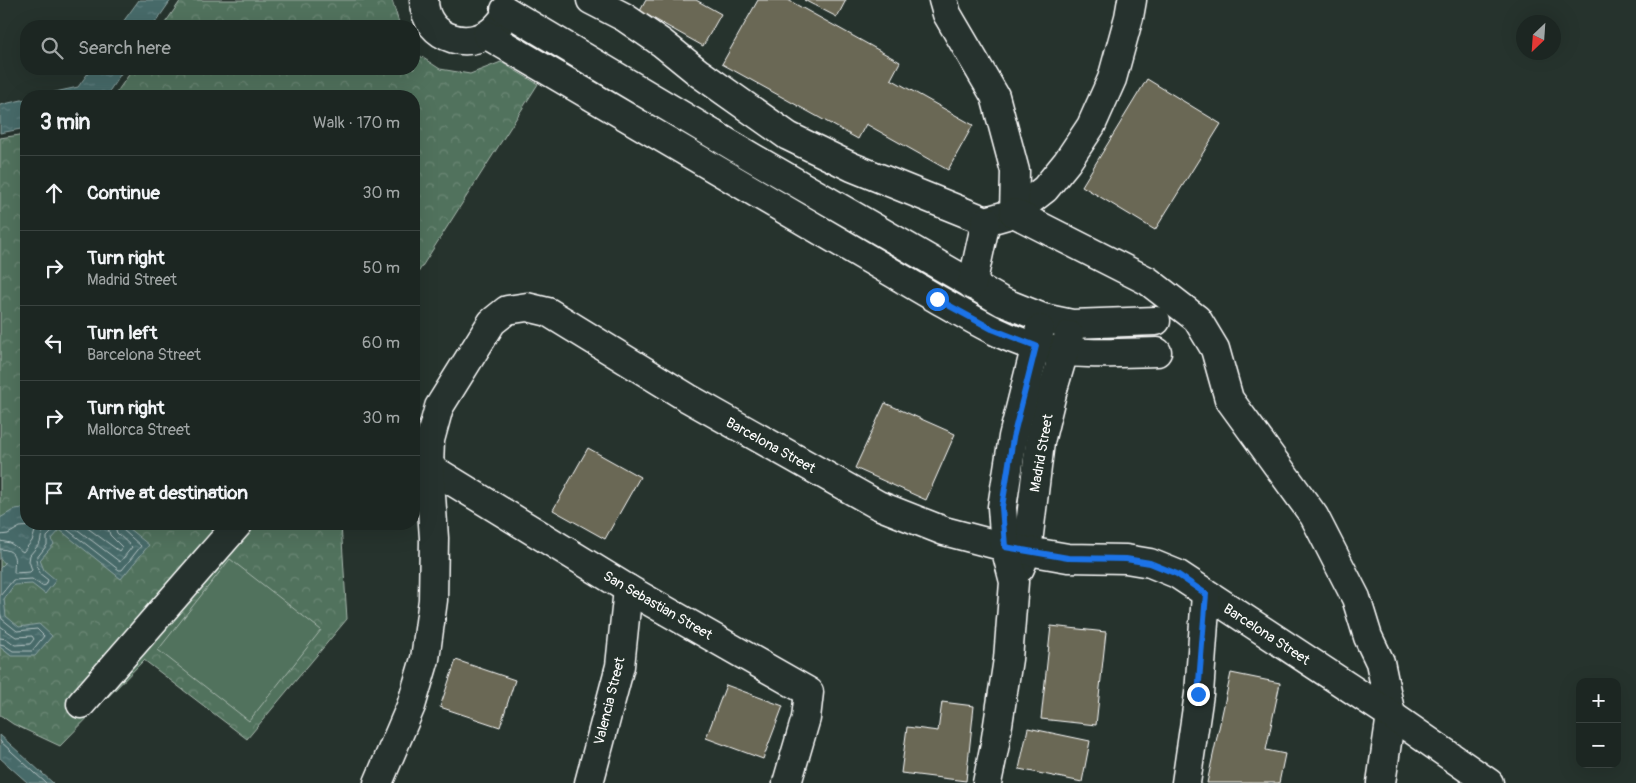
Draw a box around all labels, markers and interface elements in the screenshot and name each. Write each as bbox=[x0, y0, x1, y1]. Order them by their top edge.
north arrow bbox=[1516, 15, 1561, 60]
search box bbox=[20, 20, 420, 75]
icon: search bbox=[38, 34, 66, 62]
text: Search here bbox=[78, 36, 171, 60]
text: 3 min bbox=[40, 109, 90, 136]
text: Walk · 170 m bbox=[313, 113, 400, 133]
icon: ahead bbox=[40, 179, 68, 207]
text: Continue bbox=[87, 181, 160, 205]
text: 30 m bbox=[362, 183, 400, 203]
text: Turn right bbox=[87, 246, 165, 270]
icon: right bbox=[40, 254, 68, 282]
text: 50 m bbox=[363, 258, 400, 278]
text: Madrid Street bbox=[87, 270, 177, 290]
route start bbox=[926, 288, 949, 311]
text: Turn left bbox=[87, 321, 157, 345]
icon: left bbox=[40, 329, 68, 357]
text: 60 m bbox=[362, 333, 400, 353]
text: Barcelona Street bbox=[87, 345, 201, 365]
text: Turn right bbox=[87, 396, 165, 420]
icon: right bbox=[40, 404, 68, 432]
text: 30 m bbox=[362, 408, 400, 428]
street label: Madrid Street bbox=[1026, 412, 1057, 493]
street label: Barcelona Street bbox=[723, 414, 819, 477]
text: Mallorca Street bbox=[87, 420, 190, 440]
icon: arrive bbox=[40, 479, 68, 507]
text: Arrive at destination bbox=[87, 481, 248, 505]
street label: San Sebastian Street bbox=[600, 567, 716, 644]
street label: Barcelona Street bbox=[1220, 600, 1313, 669]
street label: Valencia Street bbox=[590, 655, 629, 747]
map controls bbox=[1576, 678, 1621, 768]
button: + bbox=[1576, 678, 1621, 723]
route end bbox=[1187, 683, 1210, 706]
button: − bbox=[1576, 723, 1621, 768]

